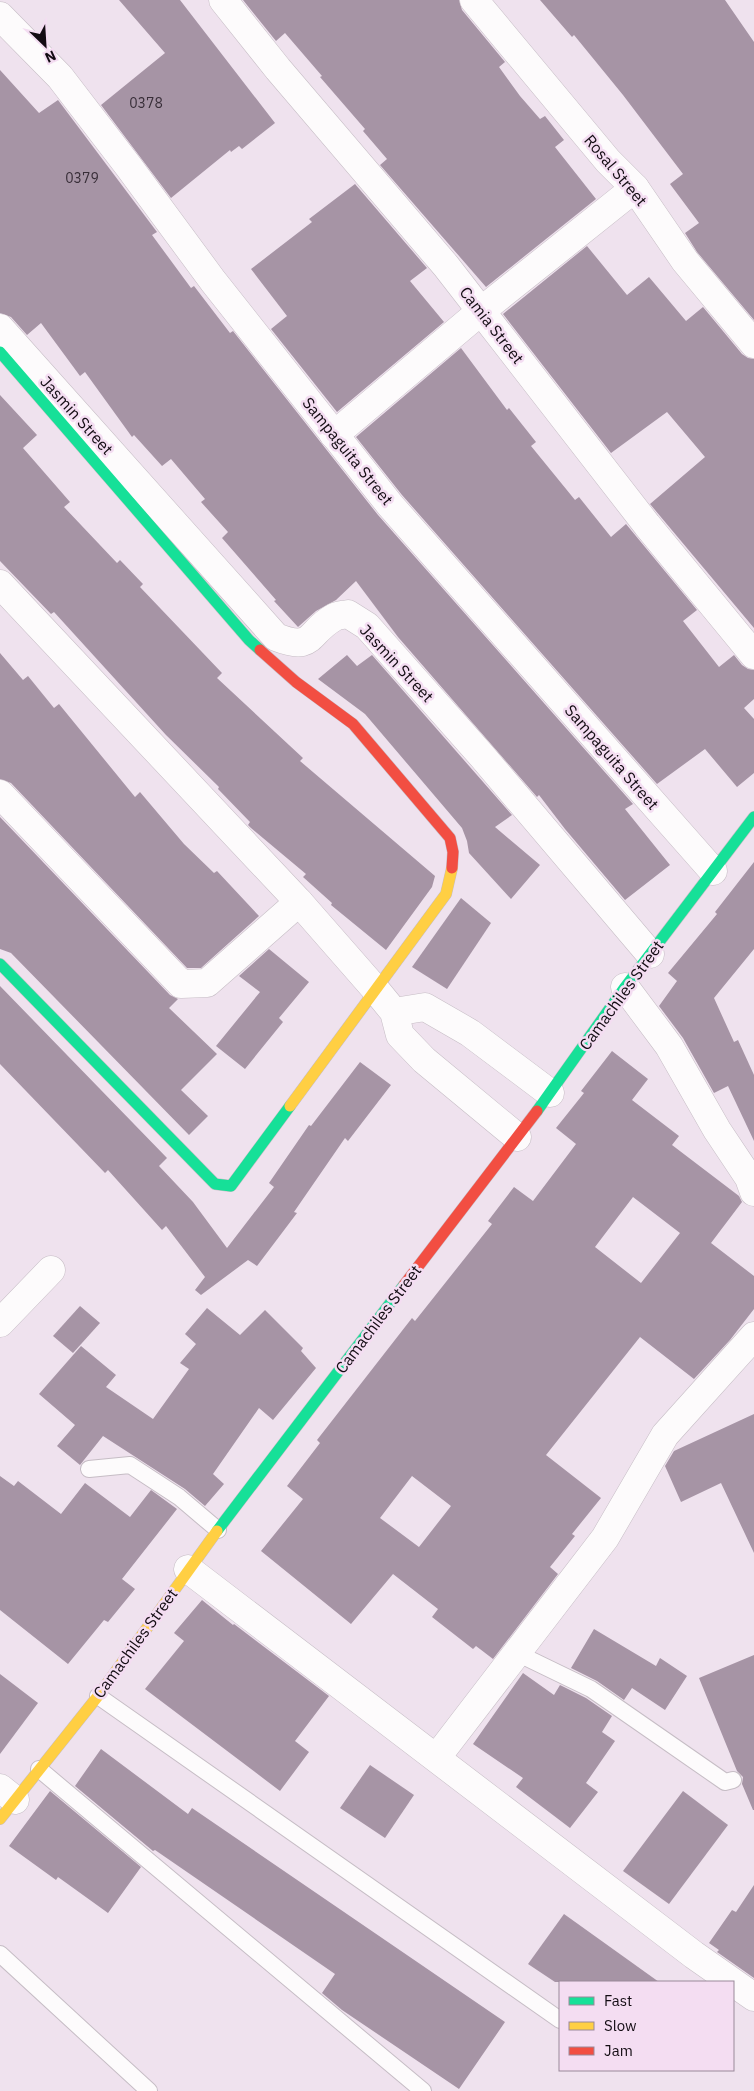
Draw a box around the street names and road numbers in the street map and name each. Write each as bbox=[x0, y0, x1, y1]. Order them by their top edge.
street label: Rosal Street bbox=[580, 130, 652, 210]
street label: Camia Street bbox=[456, 282, 528, 368]
street label: Jasmin Street bbox=[36, 371, 118, 459]
street label: Sampaguita Street bbox=[298, 393, 398, 509]
street label: Jasmin Street bbox=[356, 620, 438, 706]
street label: Sampaguita Street bbox=[561, 700, 663, 814]
street label: Camachiles Street bbox=[574, 936, 668, 1054]
street label: Camachiles Street bbox=[331, 1261, 425, 1377]
street label: Camachiles Street bbox=[88, 1584, 182, 1702]

